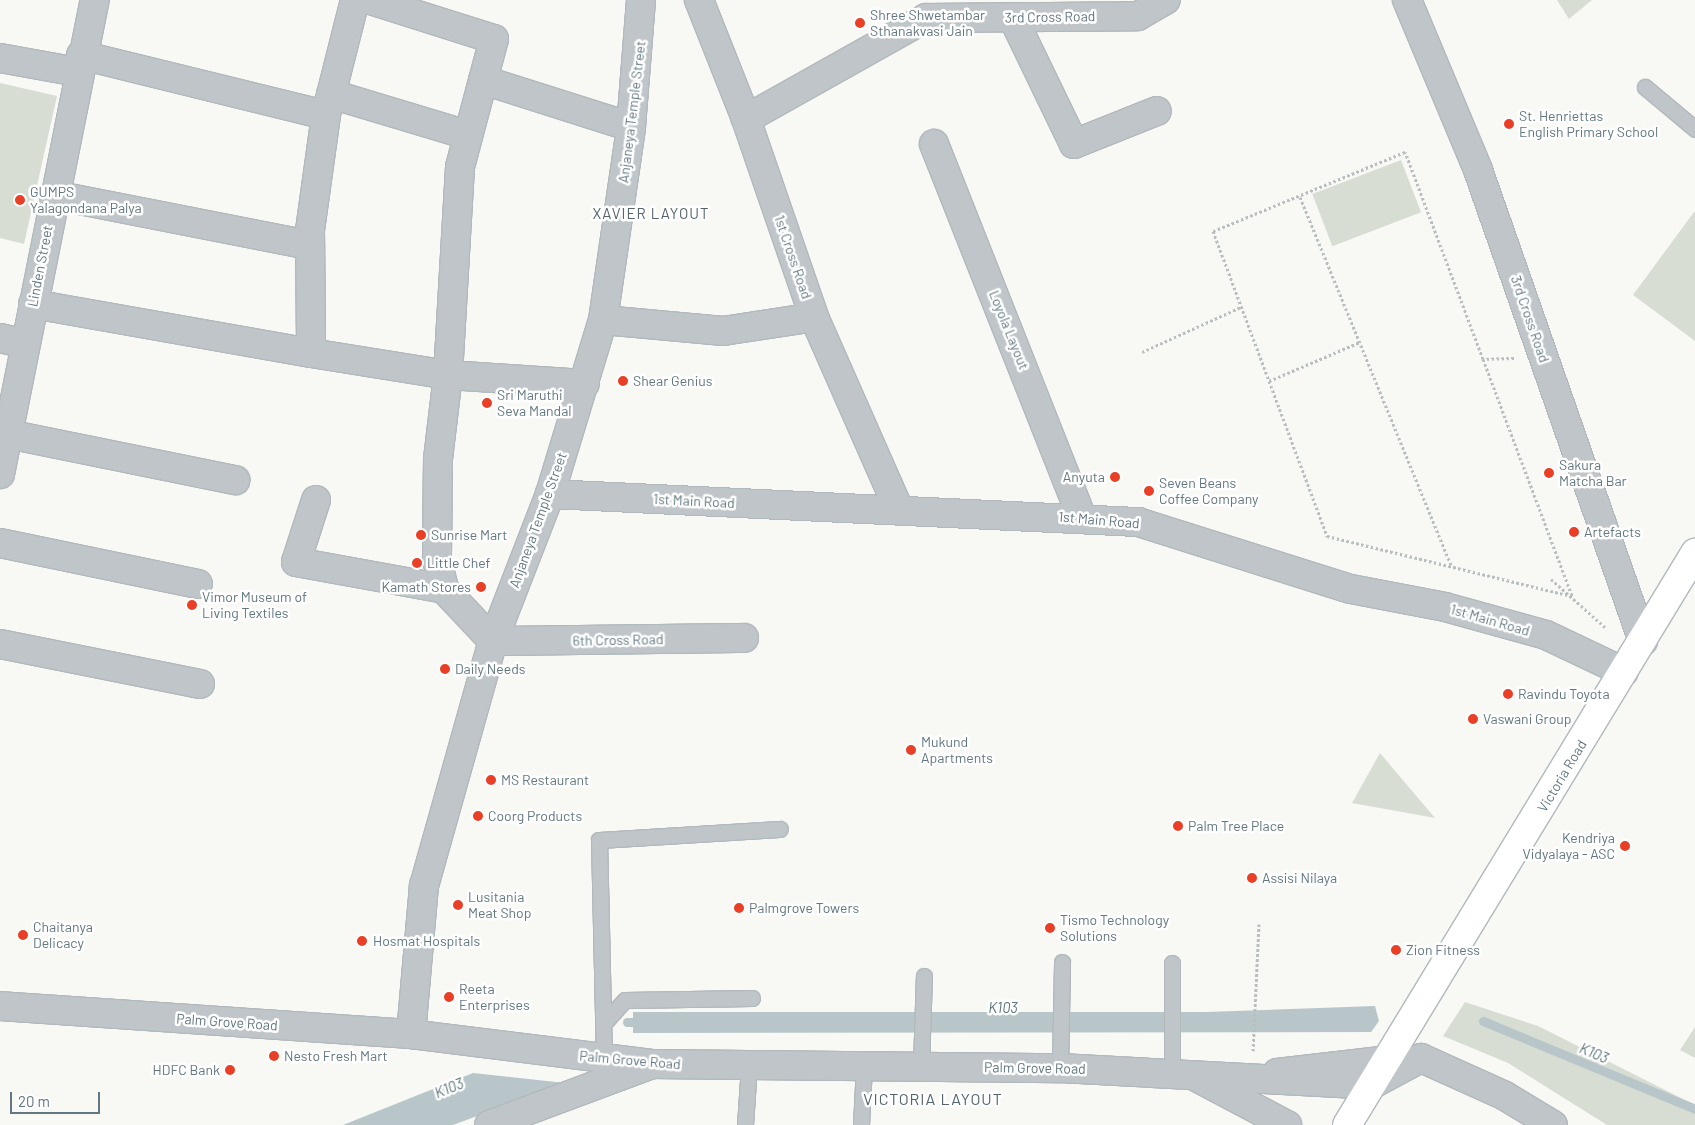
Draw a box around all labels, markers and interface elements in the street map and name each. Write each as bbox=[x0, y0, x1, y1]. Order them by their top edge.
place label: Shree Shwetambar Sthanakvasi Jain bbox=[870, 7, 985, 40]
street label: 3rd Cross Road bbox=[1004, 8, 1096, 26]
marker: Shree Shwetambar Sthanakvasi Jain bbox=[854, 17, 866, 29]
street label: Anjaneya Temple Street bbox=[615, 40, 649, 184]
place label: St. Henriettas English Primary School bbox=[1519, 108, 1658, 140]
marker: St. Henriettas English Primary School bbox=[1503, 118, 1515, 130]
place label: GUMPS Yalagondana Palya bbox=[30, 184, 142, 216]
marker: GUMPS Yalagondana Palya bbox=[14, 194, 26, 206]
district label: XAVIER LAYOUT bbox=[591, 205, 711, 223]
street label: 1st Cross Road bbox=[771, 213, 815, 301]
street label: Linden Street bbox=[24, 224, 56, 308]
street label: 3rd Cross Road bbox=[1507, 273, 1553, 365]
street label: Loyola Layout bbox=[986, 288, 1032, 372]
place label: Shear Genius bbox=[633, 373, 712, 389]
marker: Shear Genius bbox=[617, 375, 629, 387]
place label: Sri Maruthi Seva Mandal bbox=[497, 387, 572, 420]
marker: Sri Maruthi Seva Mandal bbox=[481, 397, 493, 409]
street label: Anjaneya Temple Street bbox=[506, 450, 570, 590]
place label: Sakura Matcha Bar bbox=[1559, 457, 1627, 490]
marker: Sakura Matcha Bar bbox=[1543, 467, 1555, 479]
place label: Anyuta bbox=[1063, 469, 1105, 485]
marker: Anyuta bbox=[1109, 471, 1121, 483]
place label: Seven Beans Coffee Company bbox=[1159, 475, 1259, 508]
marker: Seven Beans Coffee Company bbox=[1143, 485, 1155, 497]
street label: 1st Main Road bbox=[653, 490, 735, 512]
street label: 1st Main Road bbox=[1058, 508, 1140, 532]
place label: Artefacts bbox=[1584, 524, 1641, 540]
marker: Artefacts bbox=[1568, 526, 1580, 538]
place label: Sunrise Mart bbox=[431, 527, 507, 543]
marker: Sunrise Mart bbox=[415, 529, 427, 541]
place label: Little Chef bbox=[427, 555, 490, 571]
marker: Little Chef bbox=[411, 557, 423, 569]
place label: Kamath Stores bbox=[381, 579, 471, 595]
marker: Kamath Stores bbox=[475, 581, 487, 593]
place label: Vimor Museum of Living Textiles bbox=[202, 589, 307, 622]
marker: Vimor Museum of Living Textiles bbox=[186, 599, 198, 611]
street label: 1st Main Road bbox=[1448, 601, 1532, 639]
street label: 6th Cross Road bbox=[572, 631, 664, 649]
place label: Daily Needs bbox=[455, 661, 526, 677]
marker: Daily Needs bbox=[439, 663, 451, 675]
place label: Ravindu Toyota bbox=[1518, 686, 1610, 702]
marker: Ravindu Toyota bbox=[1502, 688, 1514, 700]
place label: Vaswani Group bbox=[1483, 711, 1572, 727]
marker: Vaswani Group bbox=[1467, 713, 1479, 725]
place label: Mukund Apartments bbox=[921, 734, 993, 766]
street label: Victoria Road bbox=[1534, 737, 1590, 815]
marker: Mukund Apartments bbox=[905, 744, 917, 756]
place label: MS Restaurant bbox=[501, 772, 589, 788]
marker: MS Restaurant bbox=[485, 774, 497, 786]
place label: Coorg Products bbox=[488, 808, 582, 824]
marker: Coorg Products bbox=[472, 810, 484, 822]
place label: Palm Tree Place bbox=[1188, 818, 1284, 834]
marker: Palm Tree Place bbox=[1172, 820, 1184, 832]
place label: Kendriya Vidyalaya - ASC bbox=[1523, 830, 1615, 862]
marker: Kendriya Vidyalaya - ASC bbox=[1619, 840, 1631, 852]
place label: Assisi Nilaya bbox=[1262, 870, 1337, 886]
marker: Assisi Nilaya bbox=[1246, 872, 1258, 884]
place label: Lusitania Meat Shop bbox=[468, 889, 531, 922]
marker: Lusitania Meat Shop bbox=[452, 899, 464, 911]
place label: Palmgrove Towers bbox=[749, 900, 859, 916]
marker: Palmgrove Towers bbox=[733, 902, 745, 914]
place label: Tismo Technology Solutions bbox=[1060, 912, 1169, 944]
place label: Chaitanya Delicacy bbox=[33, 919, 93, 952]
marker: Tismo Technology Solutions bbox=[1044, 922, 1056, 934]
marker: Chaitanya Delicacy bbox=[17, 929, 29, 941]
place label: Hosmat Hospitals bbox=[373, 933, 480, 949]
marker: Hosmat Hospitals bbox=[355, 934, 369, 948]
place label: Zion Fitness bbox=[1406, 942, 1480, 958]
marker: Zion Fitness bbox=[1390, 944, 1402, 956]
place label: Reeta Enterprises bbox=[459, 981, 530, 1014]
marker: Reeta Enterprises bbox=[443, 991, 455, 1003]
water label: K103 bbox=[988, 999, 1018, 1017]
street label: Palm Grove Road bbox=[176, 1010, 278, 1034]
water label: K103 bbox=[1577, 1039, 1611, 1067]
street label: Palm Grove Road bbox=[579, 1047, 681, 1073]
place label: Nesto Fresh Mart bbox=[284, 1048, 388, 1064]
marker: Nesto Fresh Mart bbox=[268, 1050, 280, 1062]
street label: Palm Grove Road bbox=[984, 1059, 1086, 1077]
place label: HDFC Bank bbox=[153, 1062, 220, 1078]
marker: HDFC Bank bbox=[224, 1064, 236, 1076]
water label: K103 bbox=[432, 1074, 466, 1102]
scale bar bbox=[12, 1082, 102, 1114]
district label: VICTORIA LAYOUT bbox=[861, 1089, 1005, 1109]
text: 20 m bbox=[18, 1092, 50, 1110]

